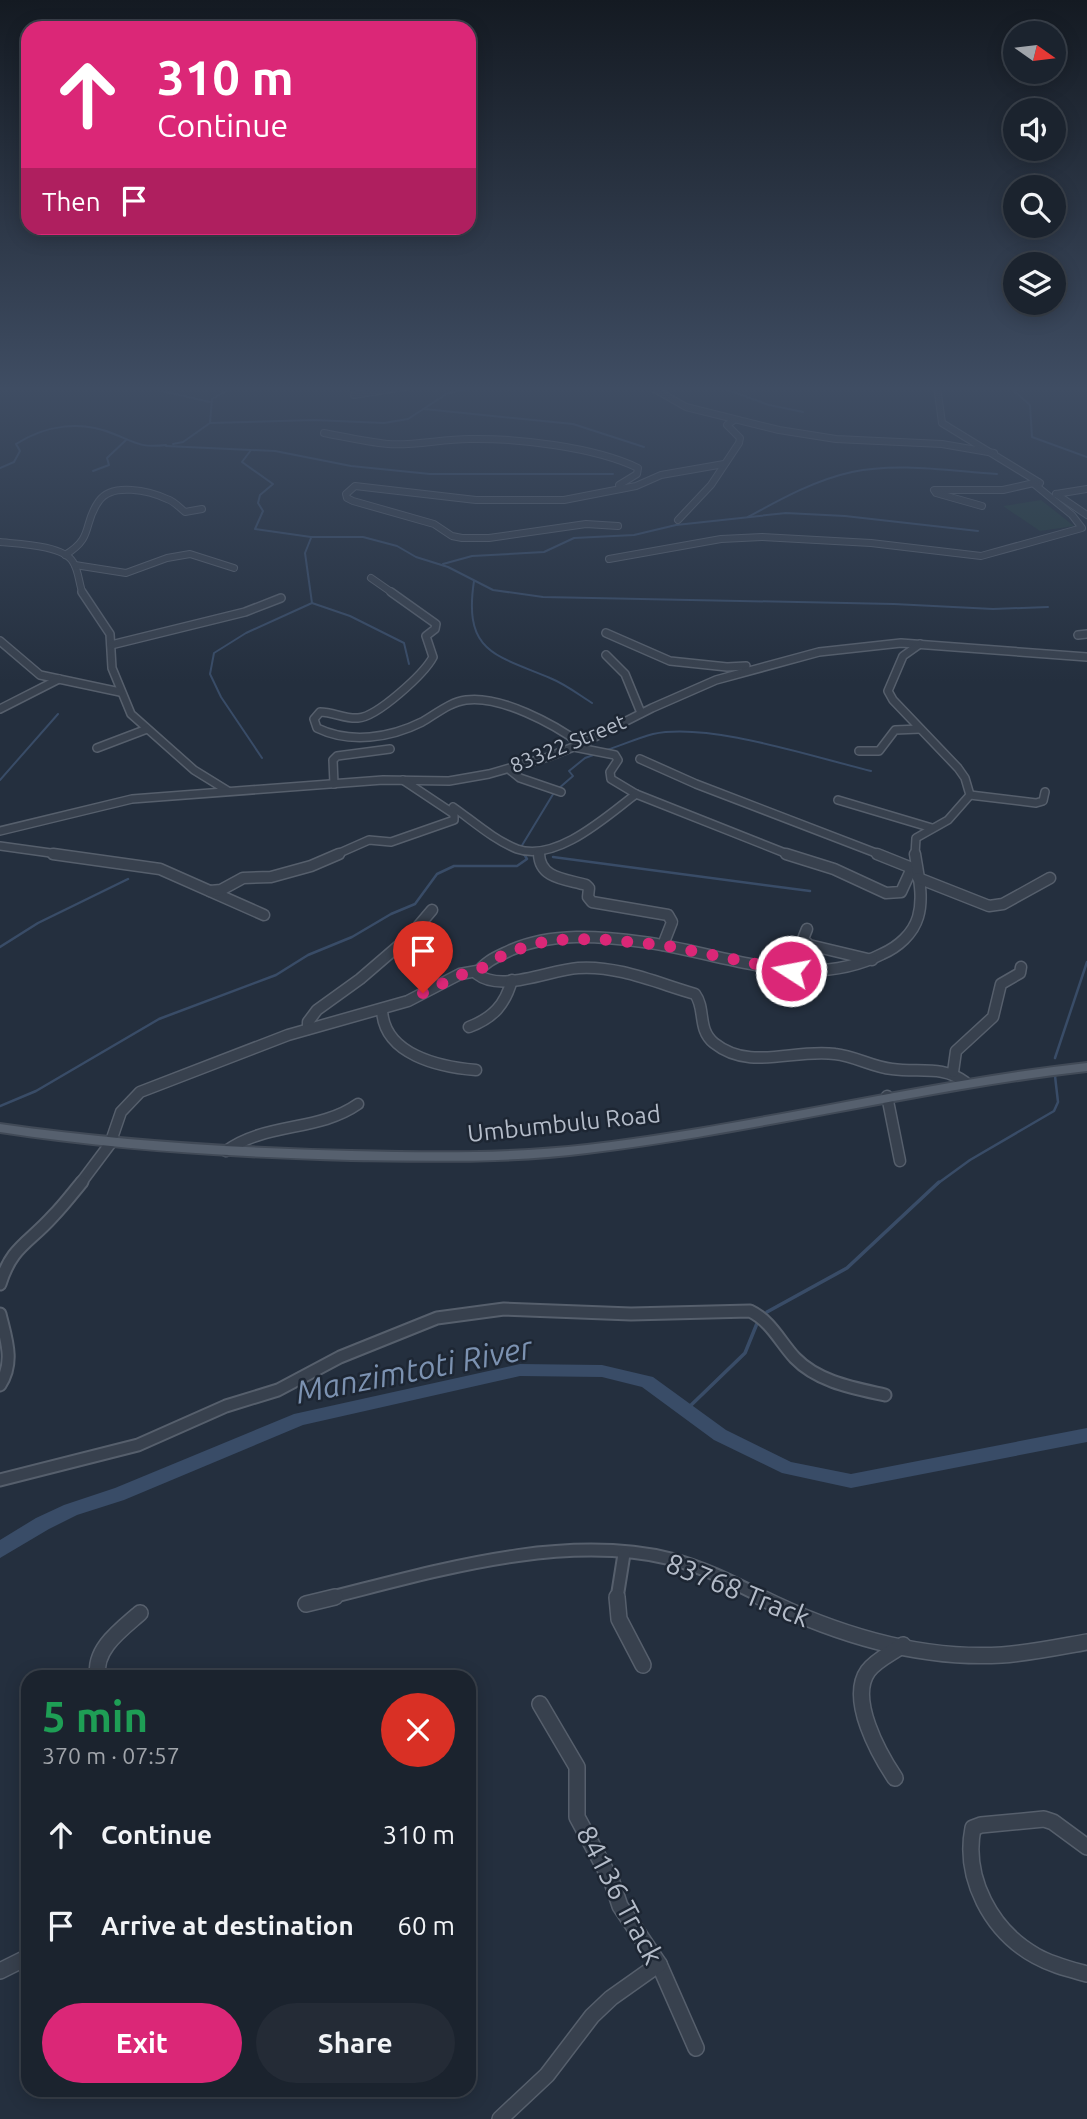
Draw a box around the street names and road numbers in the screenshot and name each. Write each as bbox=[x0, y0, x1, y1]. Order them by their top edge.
street label: 83322 Street bbox=[506, 709, 629, 777]
street label: Umbumbulu Road bbox=[466, 1100, 662, 1147]
street label: 83768 Track bbox=[662, 1547, 815, 1632]
street label: 84136 Track bbox=[571, 1820, 670, 1969]

